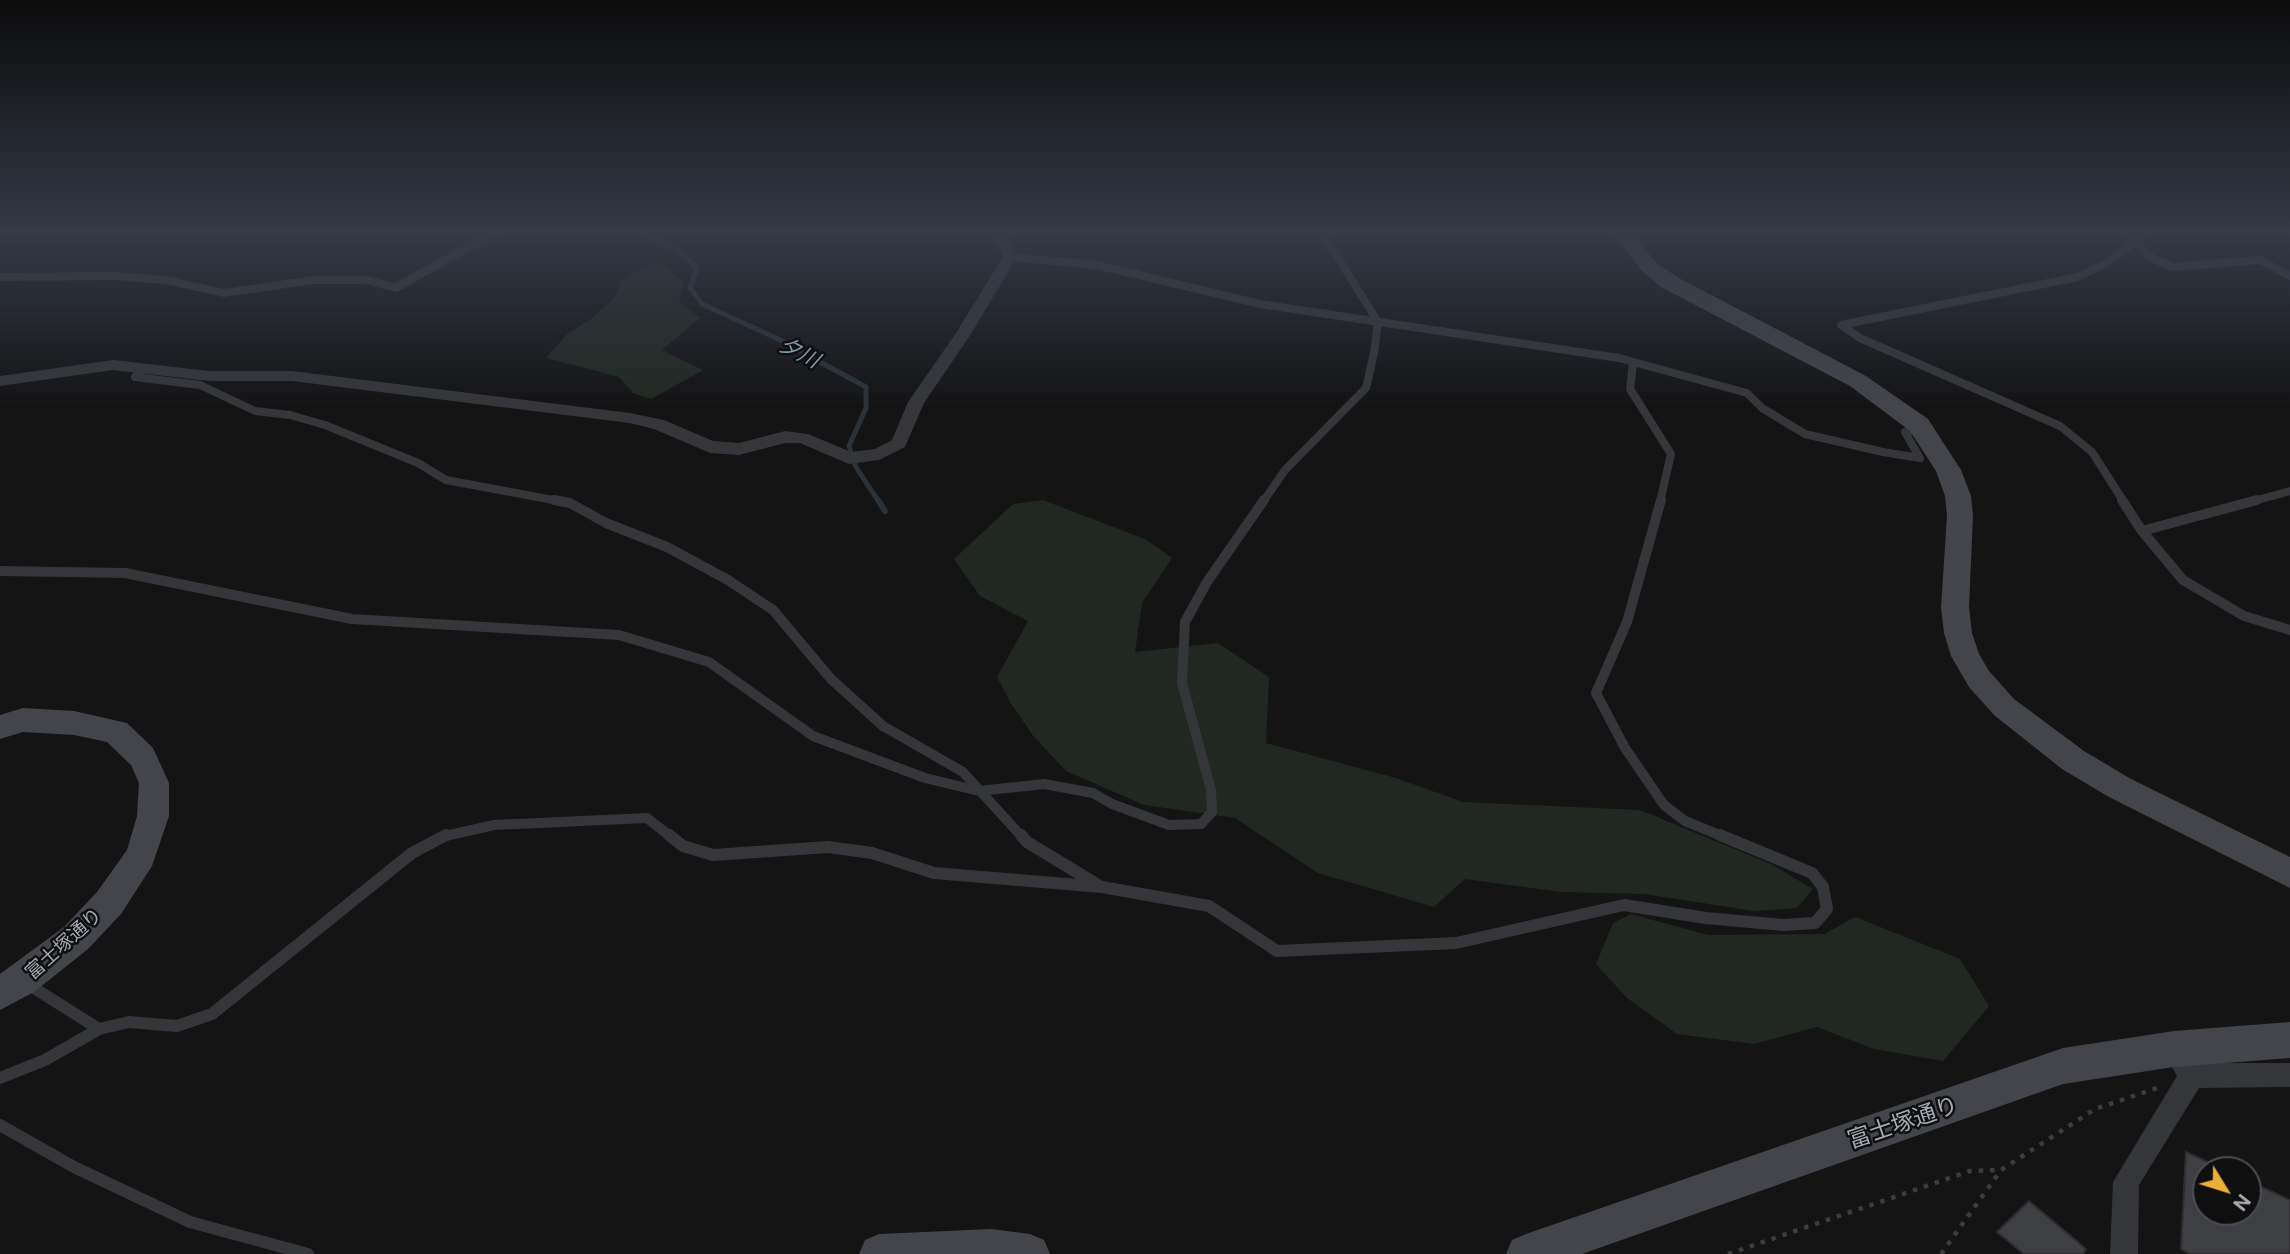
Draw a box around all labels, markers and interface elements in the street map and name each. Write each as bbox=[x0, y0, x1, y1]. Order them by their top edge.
water label: 夕川 bbox=[775, 332, 823, 374]
street label: 富士塚通り bbox=[21, 904, 107, 984]
street label: 富士塚通り bbox=[1844, 1091, 1962, 1155]
north arrow bbox=[2192, 1156, 2262, 1226]
text: N bbox=[2229, 1190, 2255, 1215]

